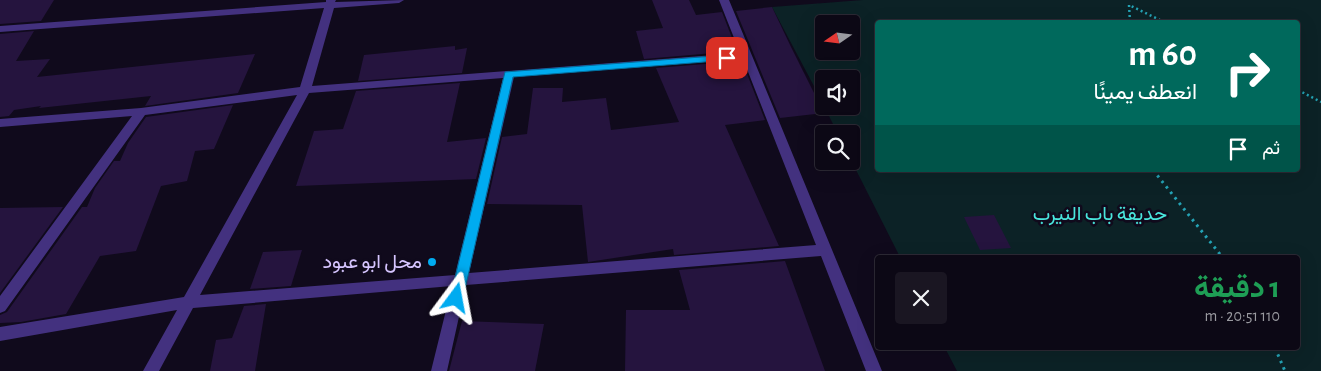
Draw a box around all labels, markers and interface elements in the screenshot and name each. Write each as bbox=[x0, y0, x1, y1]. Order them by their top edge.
north arrow bbox=[815, 15, 860, 60]
map controls bbox=[815, 15, 860, 170]
pin bbox=[706, 37, 748, 79]
text: 60 m bbox=[1128, 37, 1197, 72]
icon: right bbox=[1215, 40, 1280, 105]
icon: arrive bbox=[713, 44, 741, 72]
button: sound bbox=[815, 70, 860, 115]
text: انعطف يمينًا bbox=[1093, 81, 1197, 103]
button: search bbox=[815, 125, 860, 170]
icon: arrive bbox=[1224, 135, 1252, 163]
text: ثم bbox=[1262, 139, 1280, 158]
park label: حديقة باب النيرب bbox=[1033, 204, 1167, 226]
place label: محل ابو عبود bbox=[322, 252, 422, 274]
marker: محل ابو عبود bbox=[426, 256, 438, 268]
position arrow bbox=[429, 271, 481, 323]
button: close bbox=[895, 272, 947, 324]
text: 1 دقيقة bbox=[1194, 273, 1280, 303]
text: 110 m · 20:51 bbox=[1205, 308, 1280, 324]

